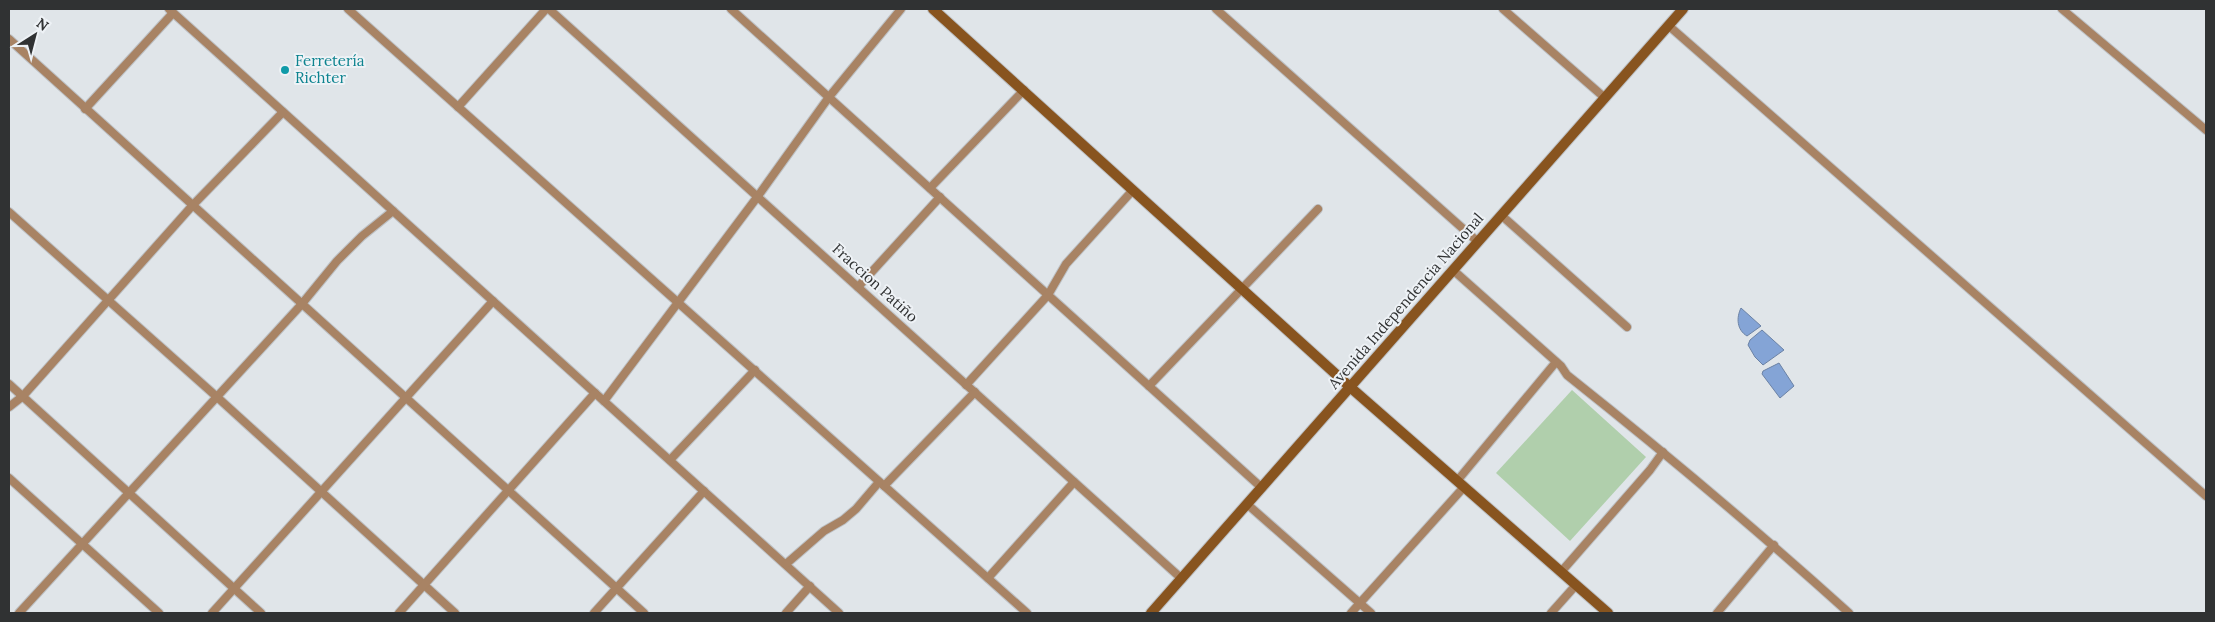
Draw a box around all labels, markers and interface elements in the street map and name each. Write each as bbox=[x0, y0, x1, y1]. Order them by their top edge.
north arrow bbox=[10, 10, 60, 60]
text: N bbox=[33, 14, 52, 35]
place label: Ferretería Richter bbox=[295, 51, 365, 87]
marker: Ferretería Richter bbox=[279, 64, 291, 76]
street label: Avenida Independencia Nacional bbox=[1323, 209, 1487, 393]
street label: Fraccion Patiño bbox=[829, 239, 922, 326]

